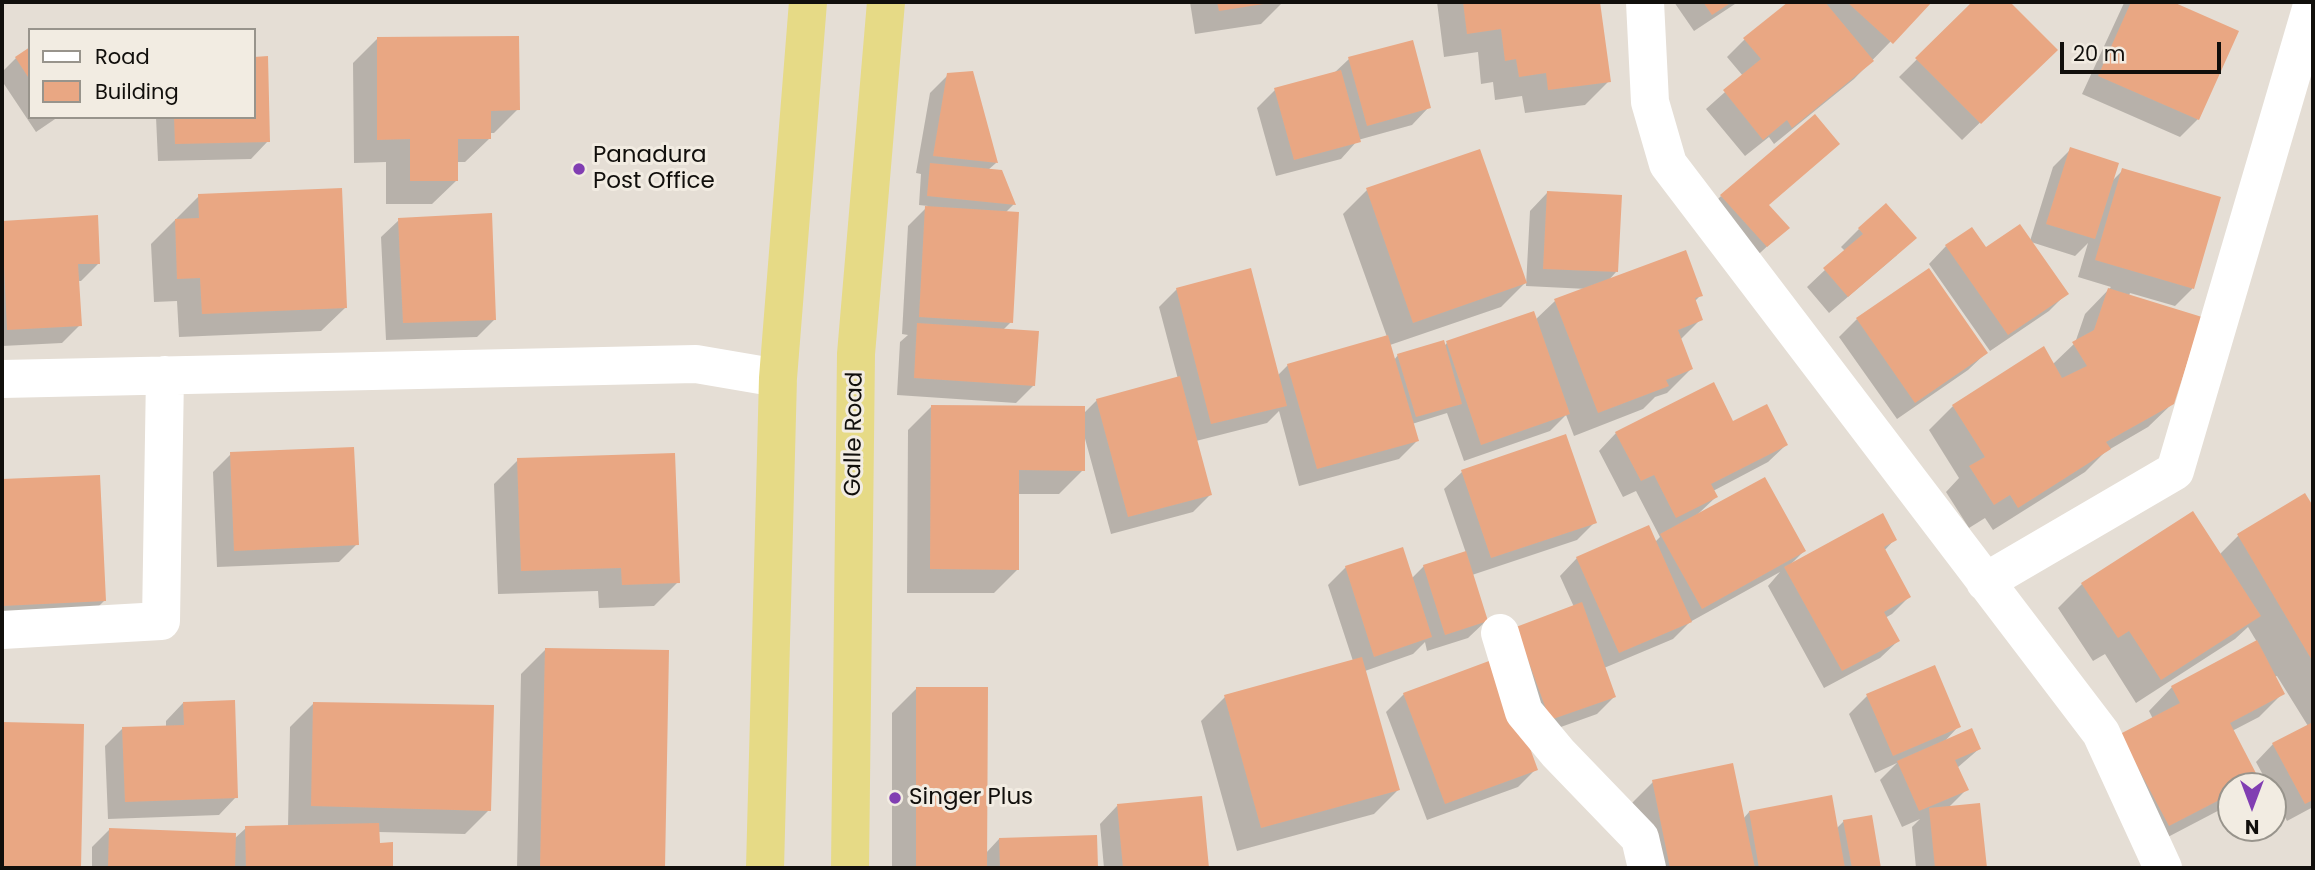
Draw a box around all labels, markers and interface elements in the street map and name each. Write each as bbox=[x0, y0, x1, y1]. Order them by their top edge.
legend bbox=[28, 28, 256, 119]
scale bar bbox=[2063, 28, 2224, 72]
text: 20 m bbox=[2073, 39, 2126, 68]
text: Road bbox=[95, 42, 150, 71]
text: Building bbox=[95, 77, 179, 106]
place label: Panadura Post Office bbox=[593, 142, 715, 196]
marker: Panadura Post Office bbox=[571, 161, 587, 177]
street label: Galle Road bbox=[840, 371, 870, 497]
north arrow bbox=[2217, 772, 2287, 842]
place label: Singer Plus bbox=[909, 784, 1033, 812]
marker: Singer Plus bbox=[887, 790, 903, 806]
text: N bbox=[2245, 813, 2259, 840]

